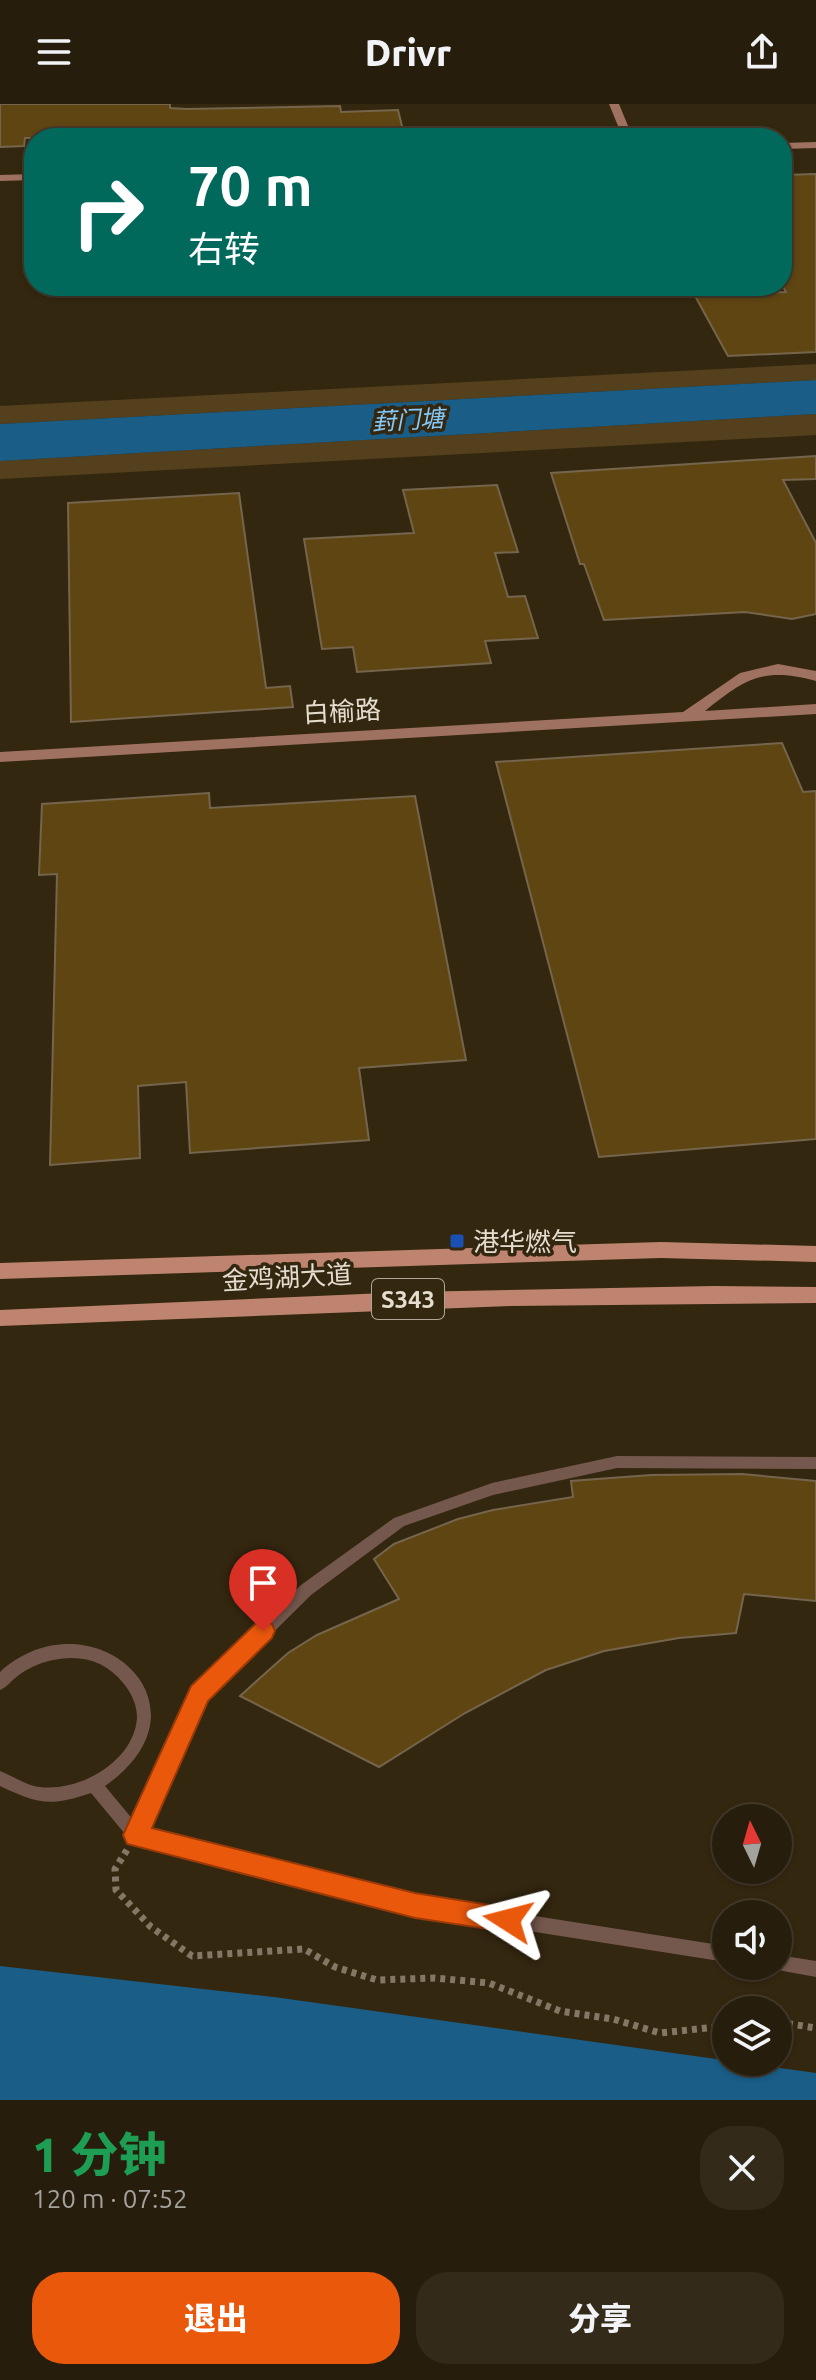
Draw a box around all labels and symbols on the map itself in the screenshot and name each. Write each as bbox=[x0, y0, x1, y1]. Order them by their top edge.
water label: 葑门塘 bbox=[371, 404, 449, 435]
street label: 白榆路 bbox=[302, 694, 382, 728]
place label: 港华燃气 bbox=[473, 1227, 577, 1256]
marker: 港华燃气 bbox=[448, 1232, 466, 1250]
street label: 金鸡湖大道 bbox=[221, 1259, 353, 1295]
road number: S343 bbox=[372, 1279, 444, 1319]
pin bbox=[229, 1549, 297, 1631]
north arrow bbox=[712, 1804, 792, 1884]
position arrow bbox=[466, 1878, 550, 1962]

